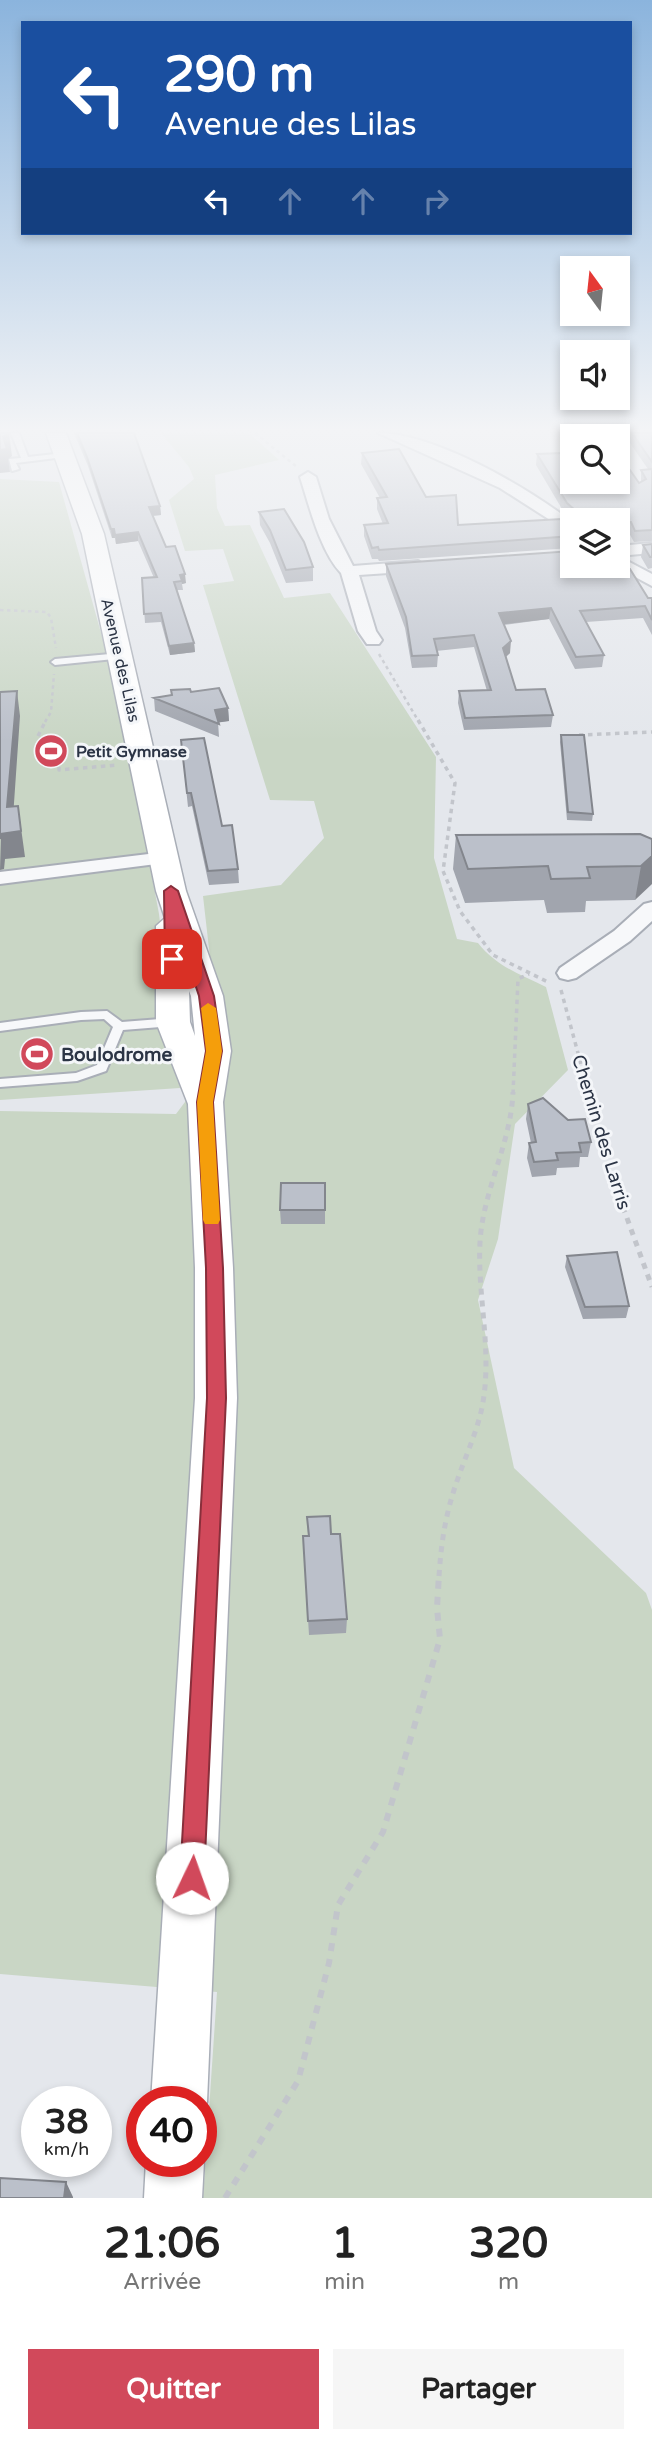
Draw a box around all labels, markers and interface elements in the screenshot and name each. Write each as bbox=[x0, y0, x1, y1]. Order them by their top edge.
text: 290 m bbox=[164, 46, 314, 105]
icon: left bbox=[49, 49, 140, 140]
text: Avenue des Lilas bbox=[164, 106, 417, 144]
icon: left bbox=[198, 182, 236, 220]
icon: ahead bbox=[271, 182, 309, 220]
icon: ahead bbox=[344, 182, 382, 220]
icon: right bbox=[417, 182, 455, 220]
north arrow bbox=[560, 256, 630, 326]
map controls bbox=[560, 256, 630, 578]
button: sound bbox=[560, 340, 630, 410]
button: search bbox=[560, 424, 630, 494]
button: layers bbox=[560, 508, 630, 578]
street label: Avenue des Lilas bbox=[96, 596, 144, 724]
sports icon: Petit Gymnase bbox=[32, 732, 70, 770]
place label: Petit Gymnase bbox=[76, 742, 187, 762]
pin bbox=[142, 929, 202, 989]
icon: arrive bbox=[153, 940, 191, 978]
sports icon: Boulodrome bbox=[18, 1035, 56, 1073]
place label: Boulodrome bbox=[61, 1044, 172, 1066]
street label: Chemin des Larris bbox=[567, 1052, 635, 1213]
position arrow bbox=[155, 1841, 229, 1915]
speed limit sign: 40 bbox=[126, 2086, 217, 2177]
text: 38 bbox=[45, 2101, 88, 2143]
text: km/h bbox=[44, 2138, 89, 2160]
text: 21:06 bbox=[104, 2218, 220, 2269]
text: 1 bbox=[331, 2218, 358, 2269]
text: 320 bbox=[469, 2218, 548, 2269]
text: Arrivée bbox=[123, 2268, 201, 2296]
text: min bbox=[324, 2268, 365, 2296]
text: m bbox=[498, 2268, 519, 2296]
button: Quitter bbox=[28, 2349, 319, 2429]
button: Partager bbox=[333, 2349, 624, 2429]

